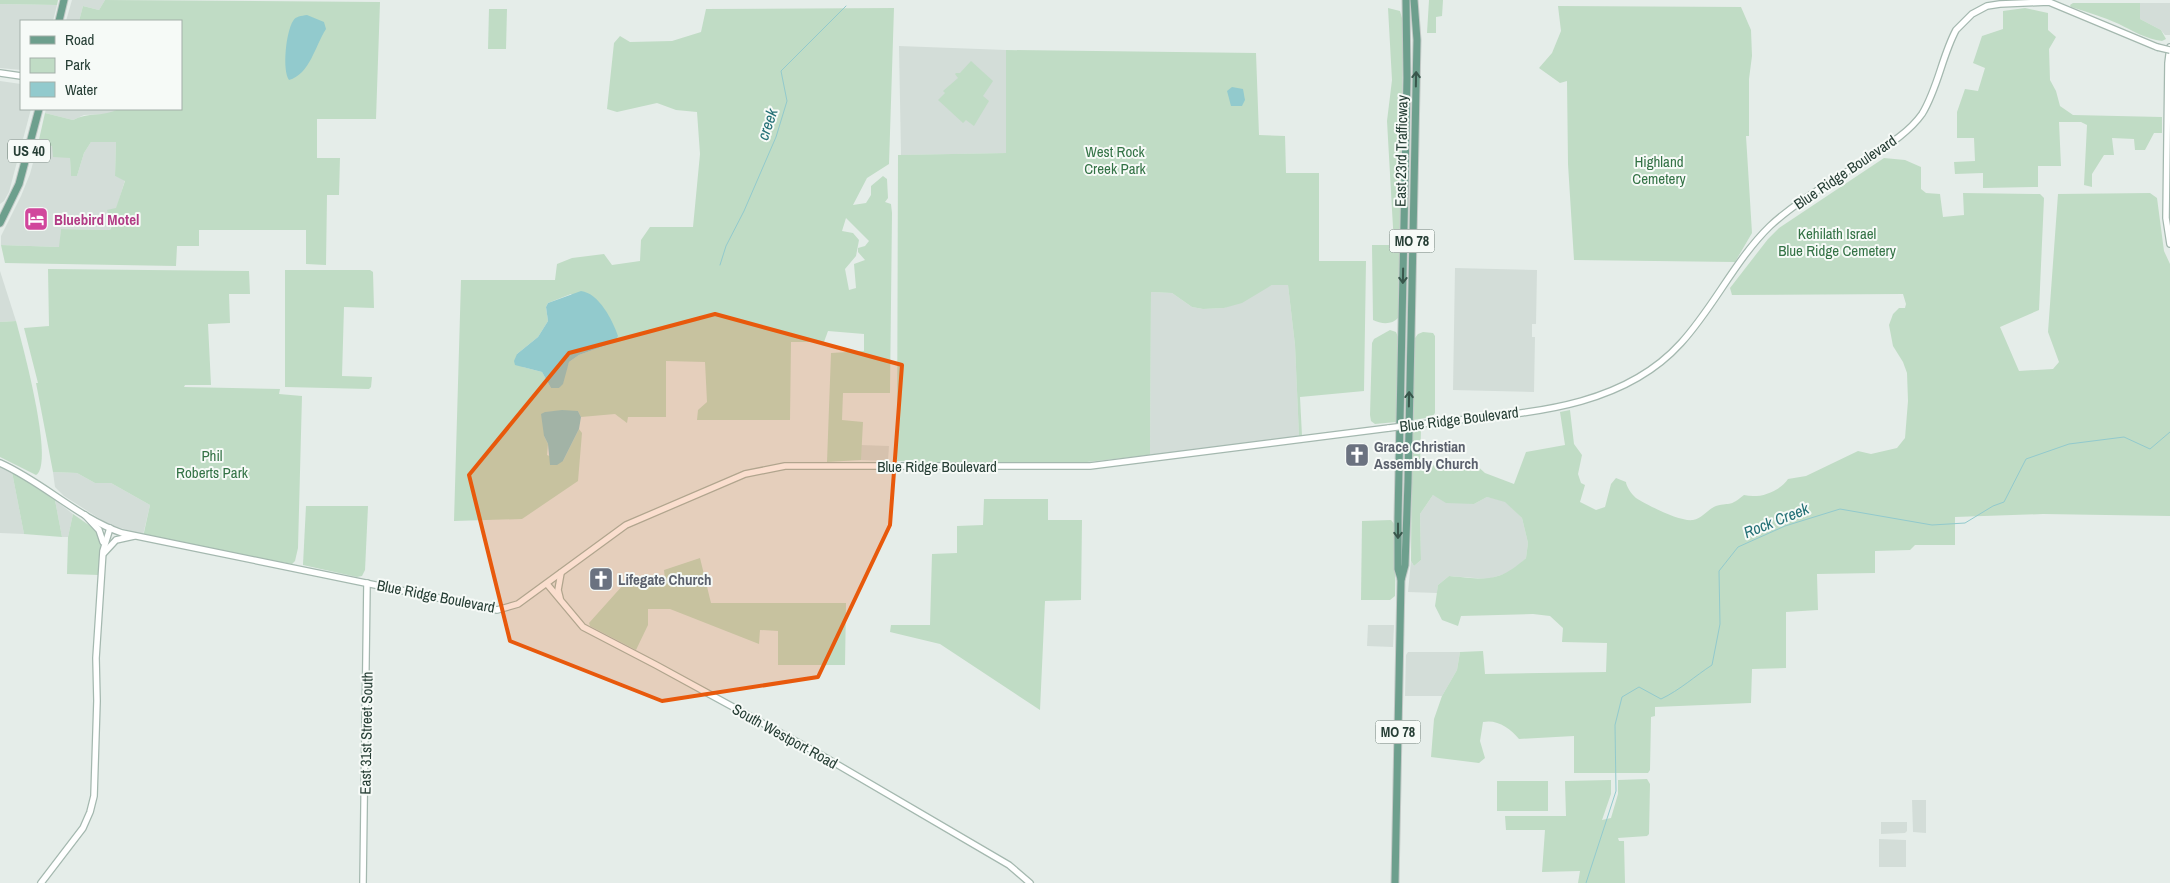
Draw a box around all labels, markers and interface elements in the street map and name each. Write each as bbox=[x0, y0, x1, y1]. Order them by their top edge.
legend bbox=[20, 20, 182, 110]
text: Road bbox=[65, 29, 94, 50]
text: Park bbox=[65, 54, 91, 75]
one-way arrow bbox=[1411, 71, 1421, 87]
text: Water bbox=[65, 79, 97, 100]
street label: East 23rd Trafficway bbox=[1390, 94, 1412, 207]
water label: creek bbox=[751, 105, 783, 143]
street label: Blue Ridge Boulevard bbox=[1790, 130, 1900, 214]
road number: US 40 bbox=[8, 140, 50, 162]
park label: West Rock Creek Park bbox=[1084, 141, 1147, 179]
park label: Highland Cemetery bbox=[1632, 151, 1687, 189]
hotel icon: Bluebird Motel bbox=[23, 206, 49, 232]
place label: Bluebird Motel bbox=[54, 209, 139, 230]
park label: Kehilath Israel Blue Ridge Cemetery bbox=[1778, 223, 1897, 261]
road number: MO 78 bbox=[1390, 230, 1434, 252]
one-way arrow bbox=[1398, 268, 1408, 284]
one-way arrow bbox=[1404, 391, 1414, 407]
street label: Blue Ridge Boulevard bbox=[1398, 401, 1520, 437]
place label: Grace Christian Assembly Church bbox=[1374, 436, 1479, 474]
church icon: Grace Christian Assembly Church bbox=[1344, 442, 1370, 468]
park label: Phil Roberts Park bbox=[176, 445, 249, 483]
street label: Blue Ridge Boulevard bbox=[877, 456, 997, 477]
water label: Rock Creek bbox=[1740, 497, 1812, 543]
one-way arrow bbox=[1393, 522, 1403, 538]
church icon: Lifegate Church bbox=[588, 566, 614, 592]
place label: Lifegate Church bbox=[618, 569, 712, 590]
street label: Blue Ridge Boulevard bbox=[375, 574, 497, 618]
street label: East 31st Street South bbox=[354, 671, 378, 795]
street label: South Westport Road bbox=[729, 698, 841, 774]
road number: MO 78 bbox=[1376, 720, 1420, 744]

